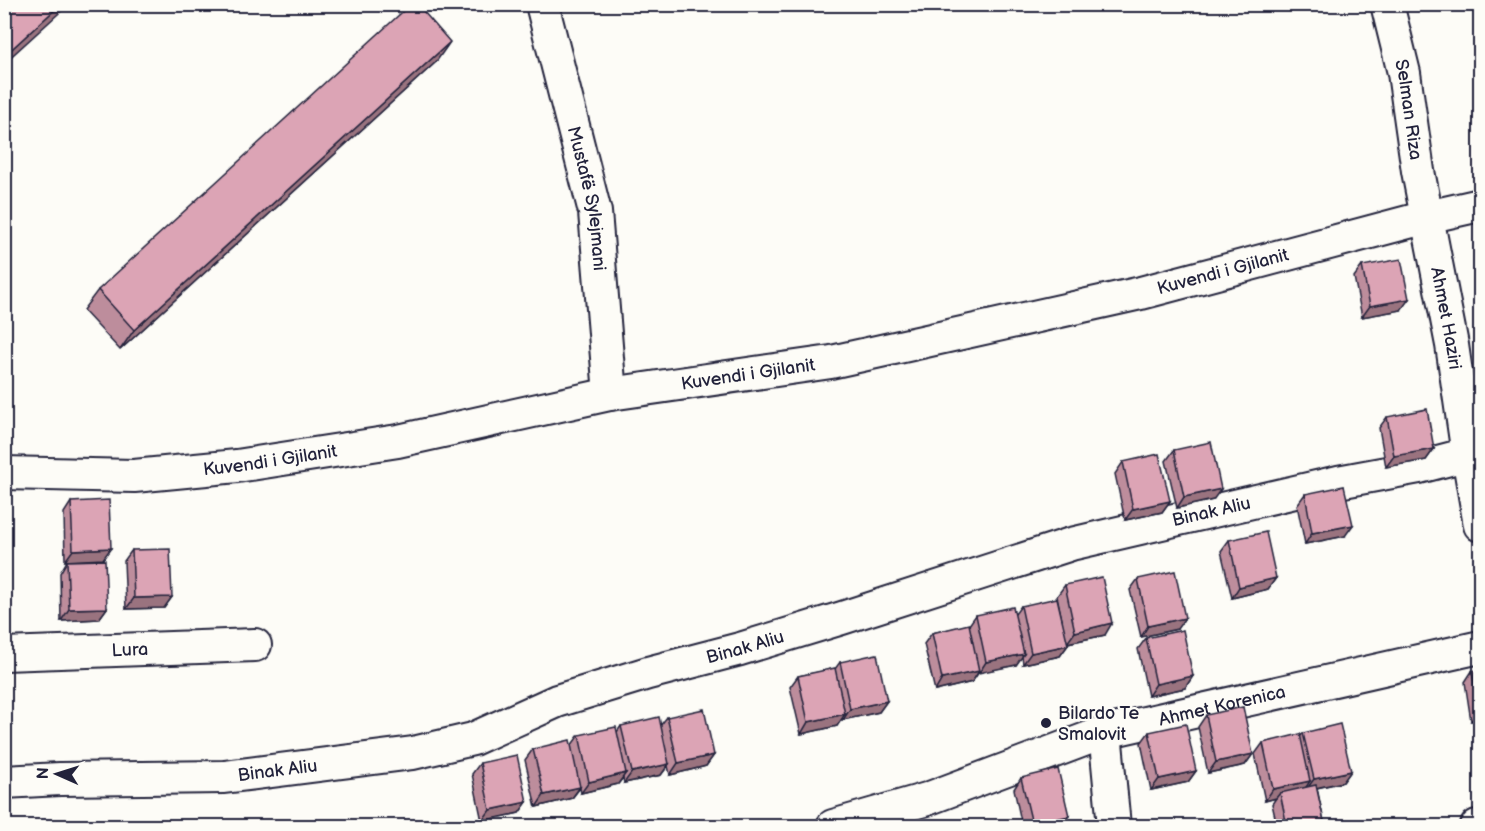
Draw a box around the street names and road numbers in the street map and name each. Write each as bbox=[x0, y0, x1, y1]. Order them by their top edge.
street label: Selman Riza bbox=[1390, 57, 1426, 161]
street label: Mustafë Sylejmani bbox=[563, 124, 610, 272]
street label: Kuvendi i Gjilanit bbox=[1155, 244, 1291, 299]
street label: Ahmet Haziri bbox=[1426, 265, 1465, 371]
street label: Kuvendi i Gjilanit bbox=[680, 354, 817, 395]
street label: Kuvendi i Gjilanit bbox=[202, 441, 339, 480]
street label: Binak Aliu bbox=[1170, 493, 1253, 531]
street label: Binak Aliu bbox=[704, 626, 786, 668]
street label: Lura bbox=[111, 639, 149, 661]
street label: Ahmet Korenica bbox=[1157, 681, 1288, 731]
street label: Binak Aliu bbox=[237, 755, 318, 786]

